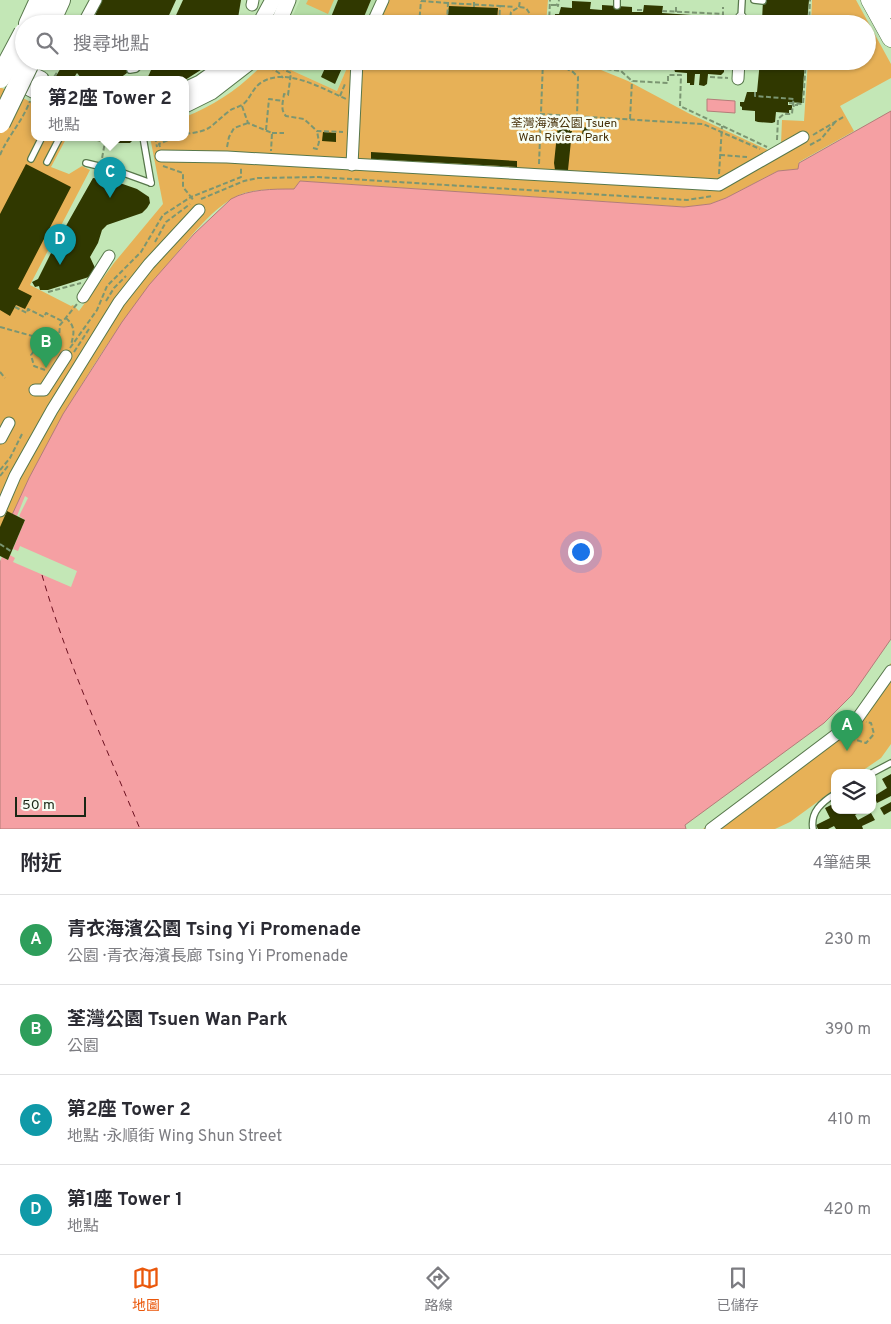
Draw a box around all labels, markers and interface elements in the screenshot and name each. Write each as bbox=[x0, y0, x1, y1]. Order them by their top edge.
search box bbox=[15, 15, 876, 70]
icon: search bbox=[33, 29, 61, 57]
text: 搜尋地點 bbox=[73, 33, 149, 57]
popup bbox=[31, 76, 189, 141]
text: 第2座 Tower 2 bbox=[48, 87, 172, 111]
text: 地點 bbox=[48, 116, 80, 136]
park label: 荃灣海濱公園 Tsuen Wan Riviera Park bbox=[511, 116, 617, 146]
pin: C bbox=[94, 157, 126, 198]
pin: D bbox=[44, 224, 76, 265]
pin: B bbox=[30, 327, 62, 368]
your location bbox=[568, 539, 594, 565]
pin: A bbox=[831, 710, 863, 751]
map controls bbox=[831, 769, 876, 814]
button: layers bbox=[831, 769, 876, 814]
scale bar bbox=[15, 794, 86, 817]
text: 50 m bbox=[22, 797, 55, 814]
text: 附近 bbox=[20, 851, 62, 878]
text: 4筆結果 bbox=[813, 854, 871, 874]
text: 青衣海濱公園 Tsing Yi Promenade bbox=[67, 918, 361, 942]
text: A bbox=[30, 930, 42, 950]
text: 230 m bbox=[824, 930, 871, 950]
text: 公園 · 青衣海濱長廊 Tsing Yi Promenade bbox=[67, 947, 348, 967]
text: 荃灣公園 Tsuen Wan Park bbox=[67, 1008, 288, 1032]
text: B bbox=[30, 1020, 42, 1040]
text: 390 m bbox=[825, 1020, 871, 1040]
text: 公園 bbox=[67, 1037, 99, 1057]
text: 第2座 Tower 2 bbox=[67, 1098, 191, 1122]
text: C bbox=[31, 1110, 41, 1130]
text: 410 m bbox=[828, 1110, 871, 1130]
text: 地點 · 永順街 Wing Shun Street bbox=[67, 1127, 282, 1147]
text: 第1座 Tower 1 bbox=[67, 1188, 183, 1212]
text: D bbox=[30, 1200, 42, 1220]
text: 420 m bbox=[824, 1200, 871, 1220]
text: 地點 bbox=[67, 1217, 99, 1237]
tab: 地圖 bbox=[132, 1264, 160, 1315]
tab: 路線 bbox=[424, 1264, 452, 1315]
tab: 已儲存 bbox=[717, 1264, 759, 1315]

